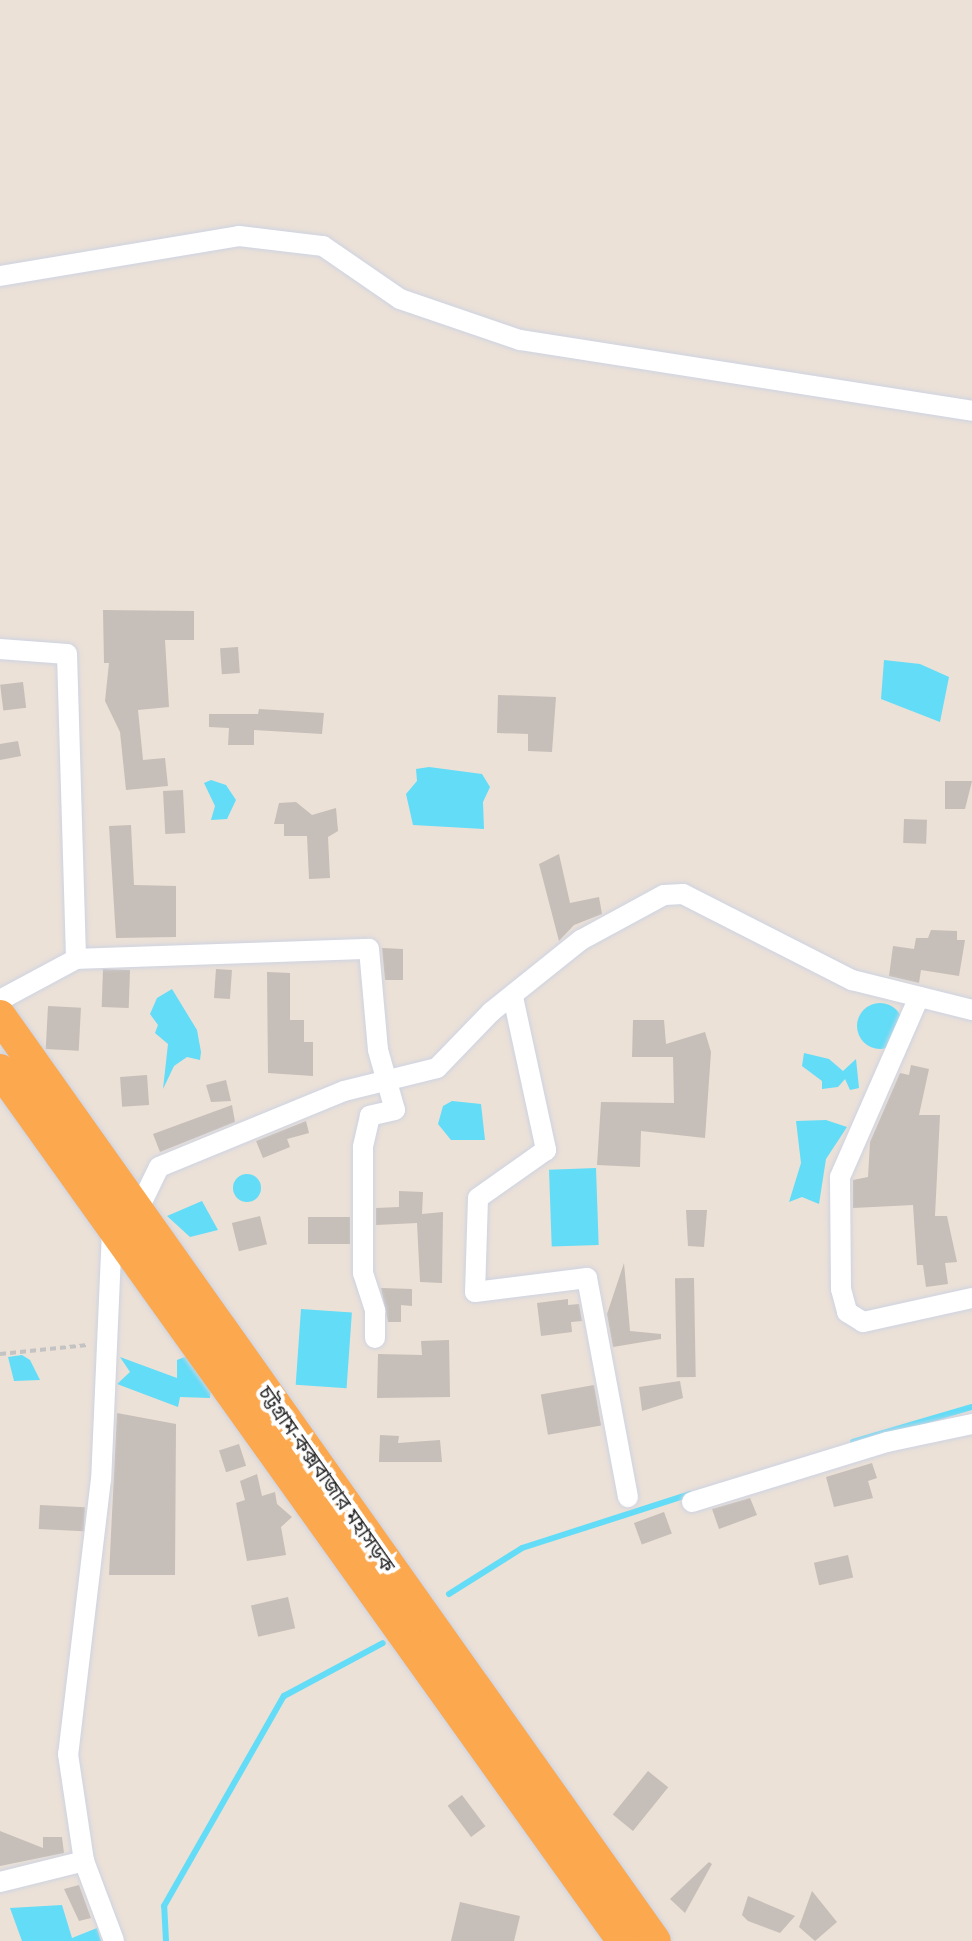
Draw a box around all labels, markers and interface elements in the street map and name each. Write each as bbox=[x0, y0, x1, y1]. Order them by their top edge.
street label: চট্টগ্রাম-কক্সবাজার মহাসড়ক bbox=[254, 1381, 400, 1577]

